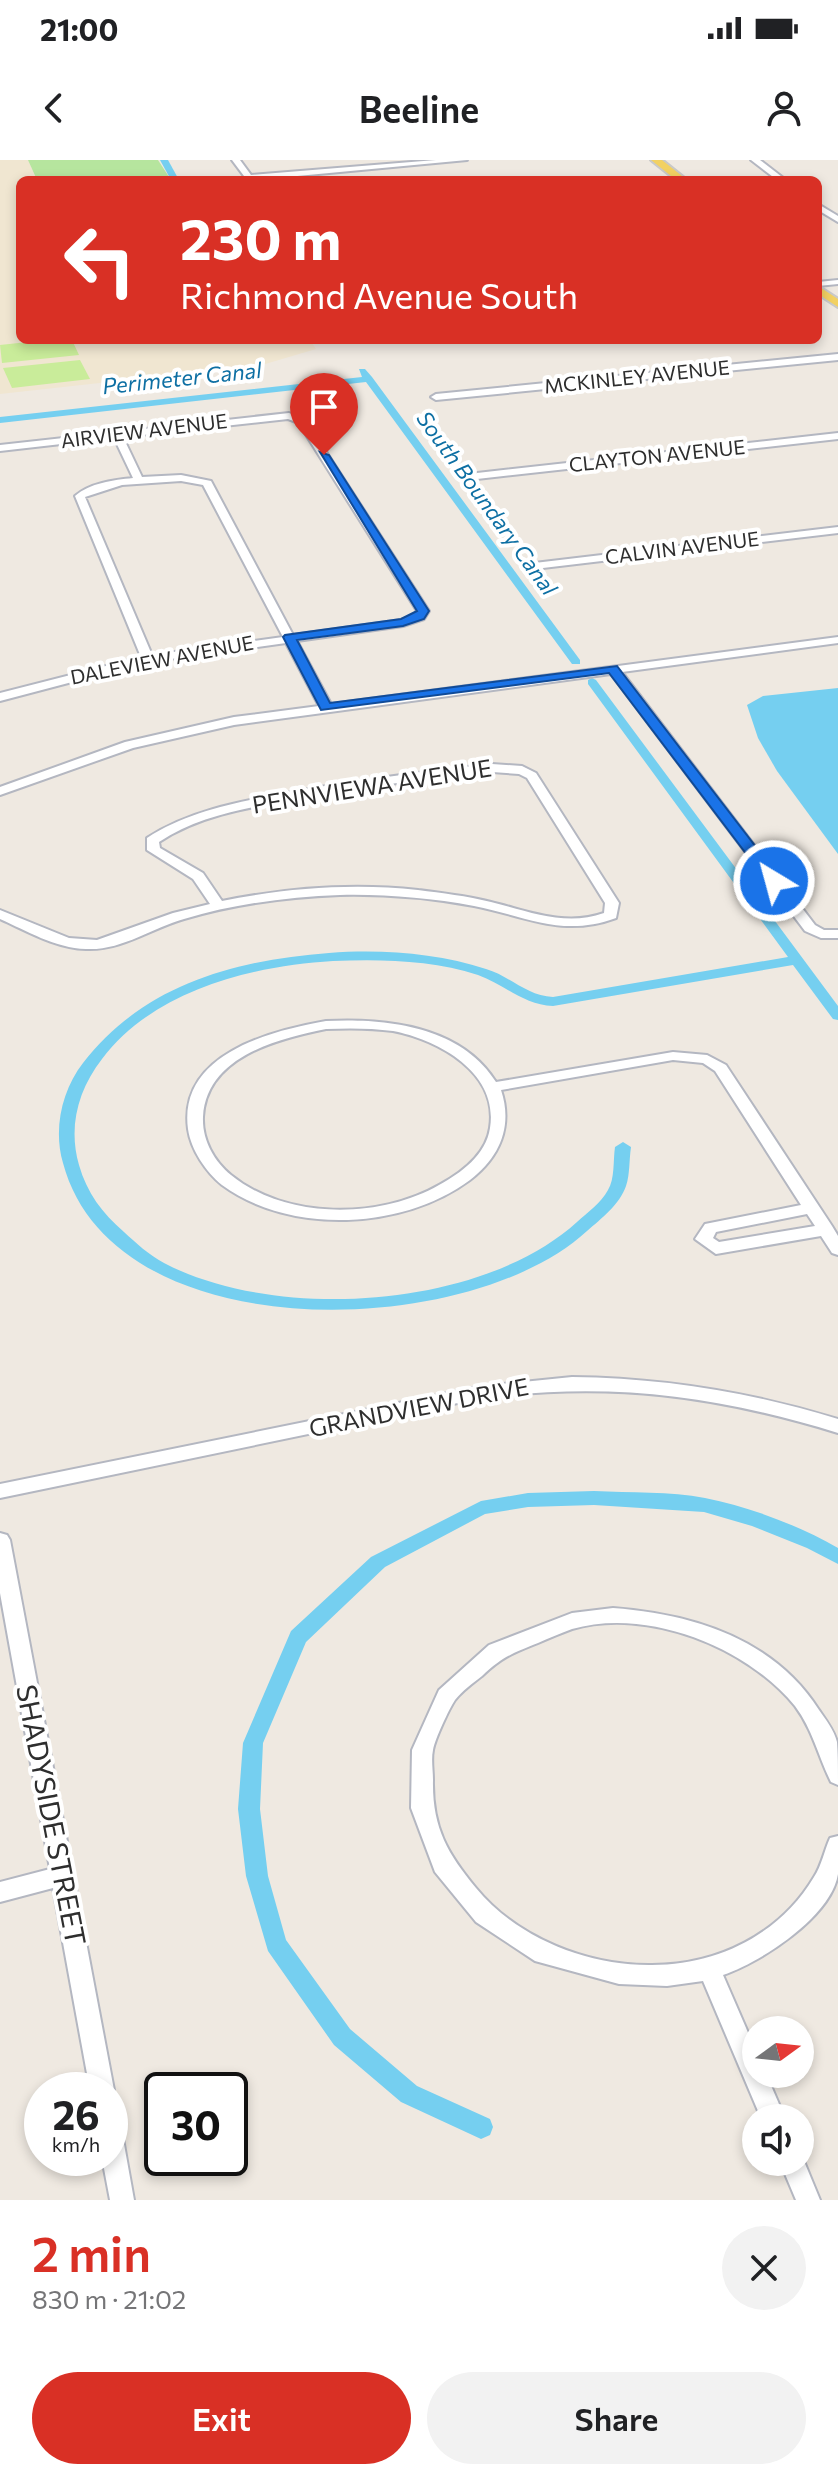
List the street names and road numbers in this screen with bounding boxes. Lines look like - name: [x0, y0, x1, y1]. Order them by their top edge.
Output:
- street label: MCKINLEY AVENUE: [543, 354, 731, 398]
- street label: AIRVIEW AVENUE: [59, 408, 228, 452]
- street label: CLAYTON AVENUE: [568, 434, 746, 476]
- street label: CALVIN AVENUE: [603, 526, 760, 568]
- street label: DALEVIEW AVENUE: [68, 629, 255, 689]
- street label: PENNVIEWA AVENUE: [250, 752, 494, 819]
- street label: GRANDVIEW DRIVE: [306, 1371, 531, 1442]
- street label: SHADYSIDE STREET: [10, 1682, 94, 1948]

